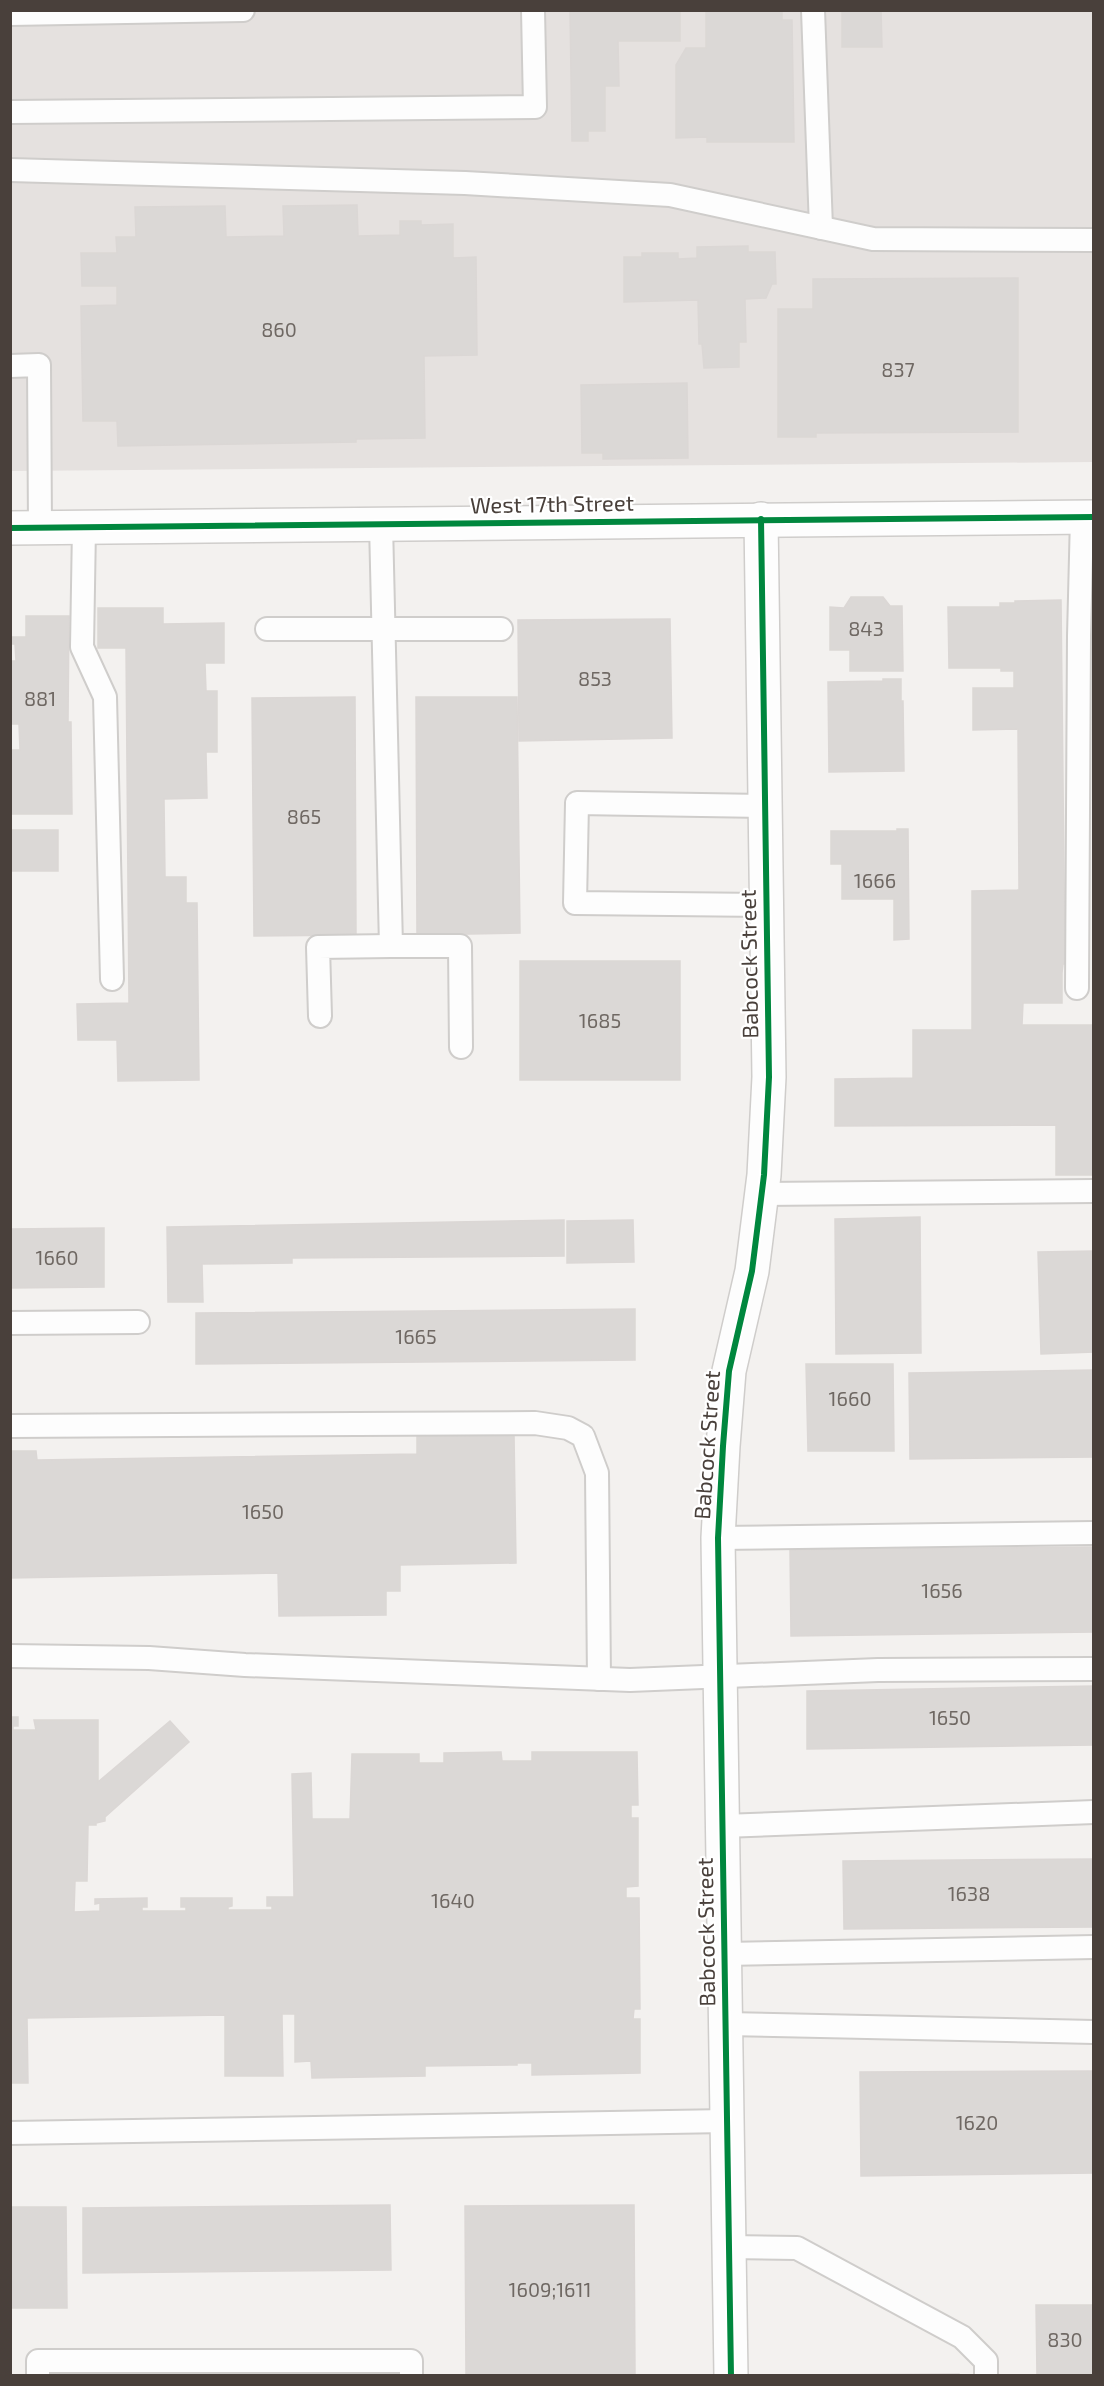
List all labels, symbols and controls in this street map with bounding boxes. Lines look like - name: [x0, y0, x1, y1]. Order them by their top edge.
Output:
- house number: 860: [261, 317, 297, 341]
- house number: 837: [881, 357, 915, 381]
- street label: West 17th Street: [470, 489, 634, 517]
- house number: 843: [848, 616, 884, 640]
- house number: 853: [578, 666, 612, 690]
- house number: 881: [24, 686, 56, 710]
- house number: 865: [287, 804, 321, 828]
- house number: 1666: [854, 868, 896, 892]
- street label: Babcock Street: [734, 889, 762, 1039]
- house number: 1685: [579, 1008, 621, 1032]
- house number: 1660: [36, 1245, 78, 1269]
- house number: 1665: [395, 1324, 437, 1348]
- street label: Babcock Street: [688, 1370, 724, 1520]
- house number: 1660: [829, 1386, 871, 1410]
- house number: 1650: [242, 1499, 284, 1523]
- house number: 1656: [921, 1578, 963, 1602]
- house number: 1650: [929, 1705, 971, 1729]
- street label: Babcock Street: [691, 1857, 719, 2007]
- house number: 1638: [948, 1881, 990, 1905]
- house number: 1640: [431, 1888, 475, 1912]
- house number: 1620: [956, 2110, 998, 2134]
- house number: 1609;1611: [509, 2277, 591, 2301]
- house number: 830: [1047, 2327, 1083, 2351]

